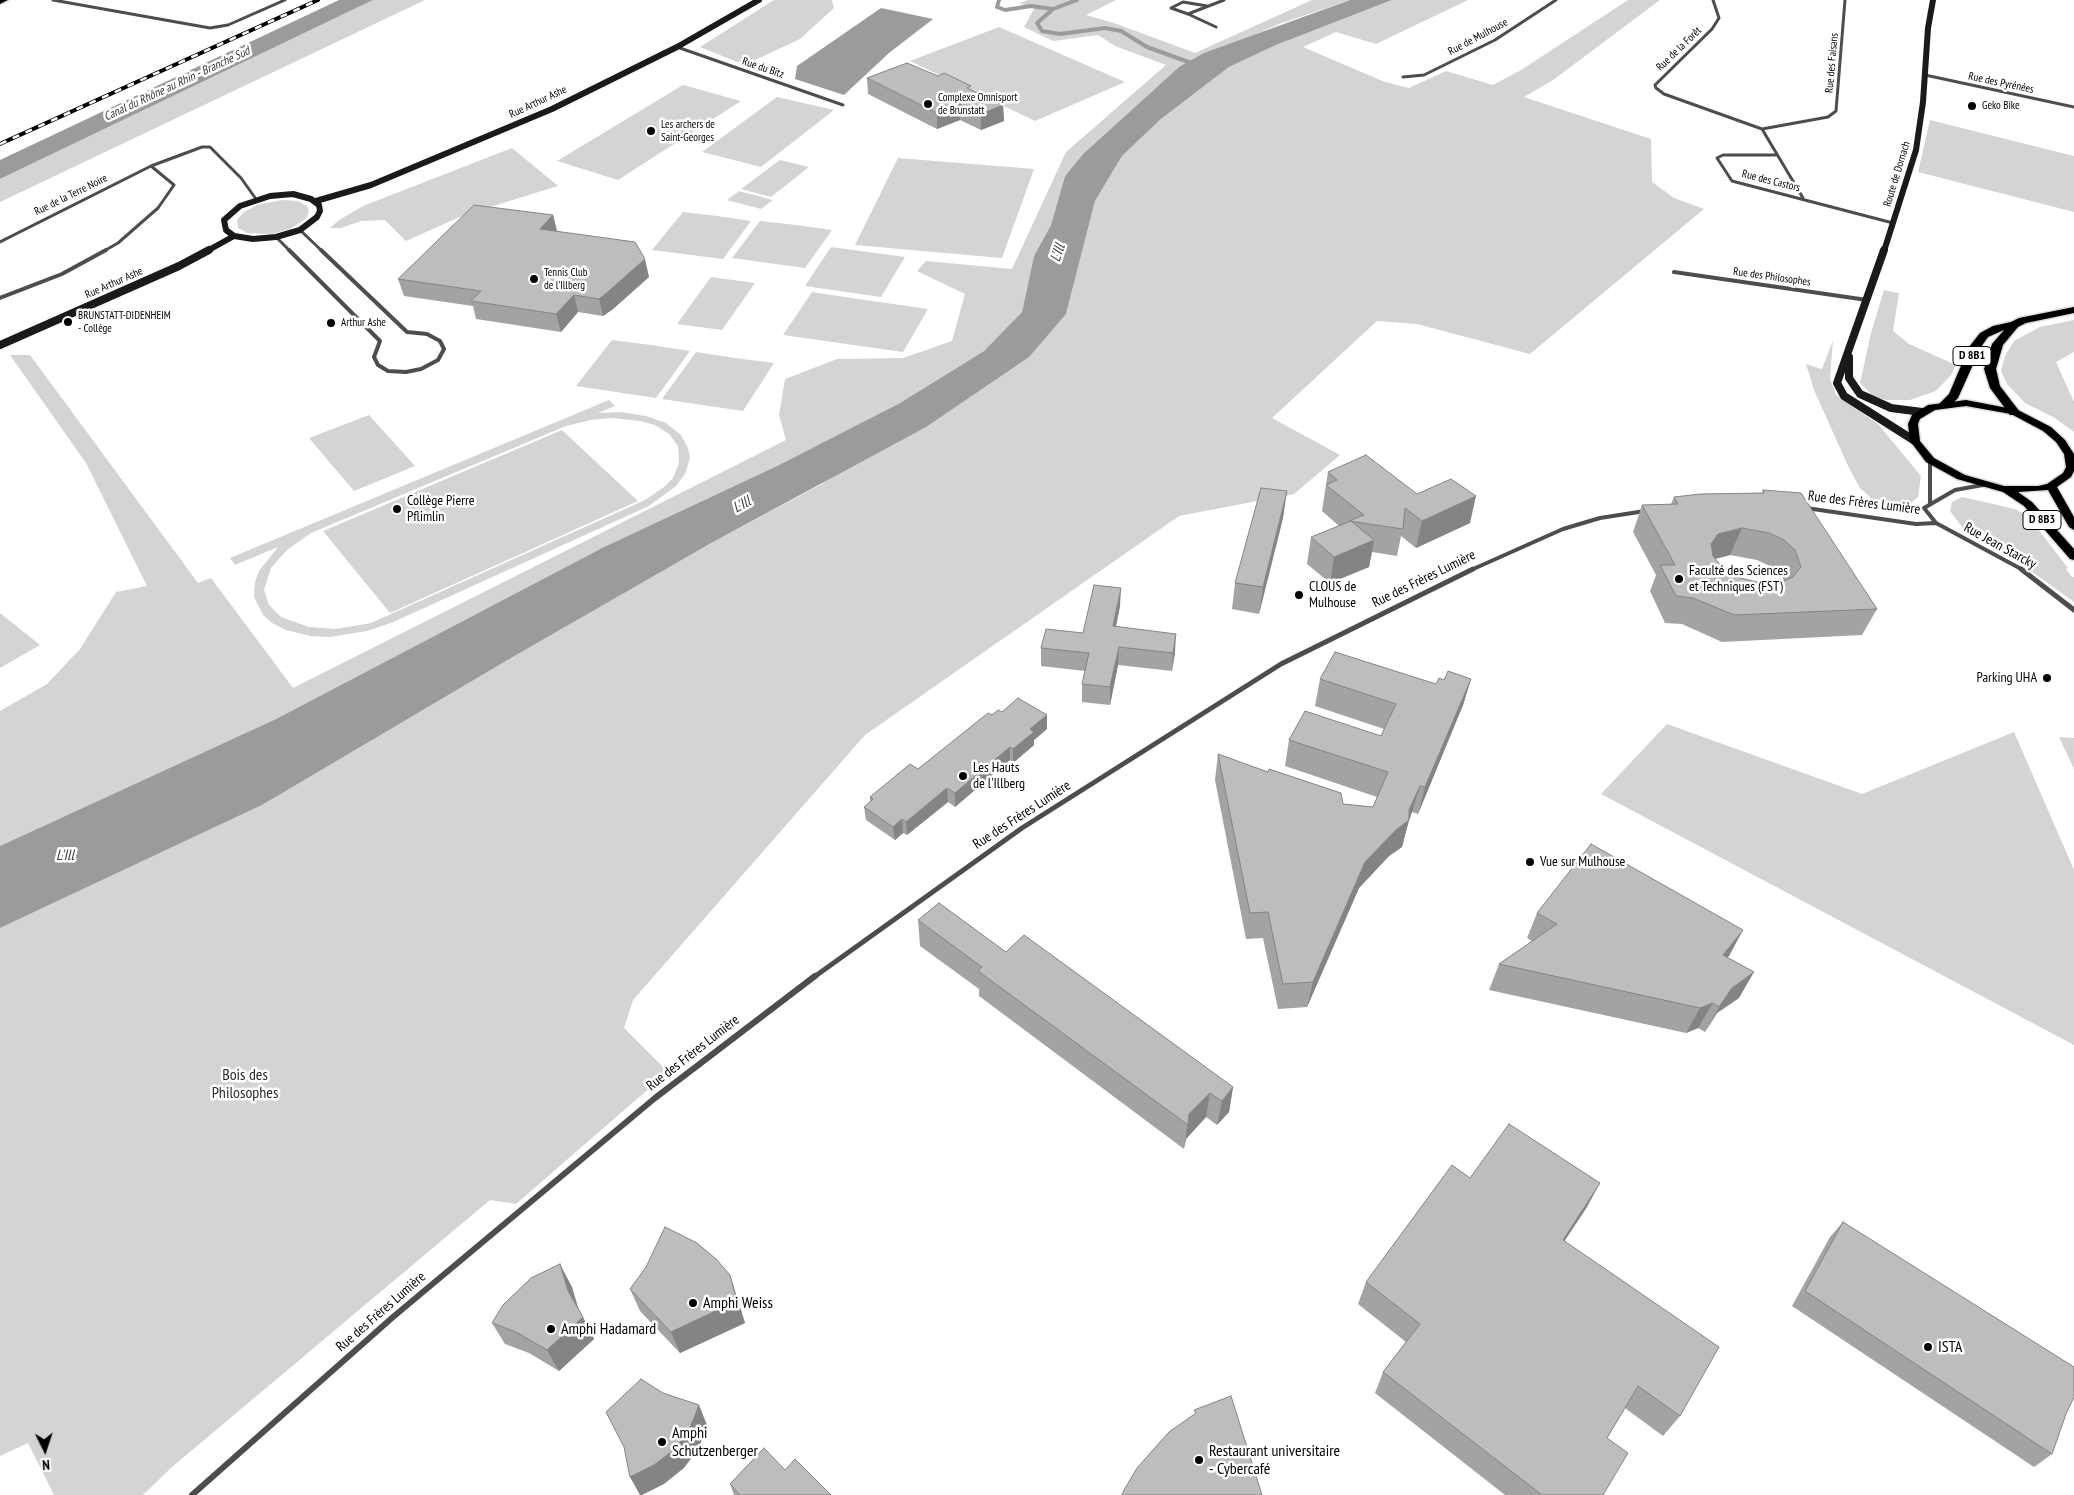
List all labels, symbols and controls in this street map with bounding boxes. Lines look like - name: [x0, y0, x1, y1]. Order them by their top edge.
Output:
- street label: Rue de Mulhouse: [1446, 16, 1510, 58]
- street label: Rue de la Forêt: [1654, 24, 1704, 74]
- street label: Rue des Faisans: [1823, 32, 1841, 94]
- water label: Canal du Rhône au Rhin - Branche Sud: [102, 44, 252, 124]
- street label: Rue du Bitz: [740, 55, 786, 81]
- street label: Rue des Pyrénées: [1967, 70, 2035, 96]
- street label: Rue Arthur Ashe: [507, 83, 569, 121]
- place label: Complexe Omnisport de Brunstatt: [938, 91, 1018, 117]
- marker: Complexe Omnisport de Brunstatt: [922, 98, 934, 110]
- place label: Geko Bike: [1982, 99, 2019, 113]
- marker: Geko Bike: [1966, 100, 1978, 112]
- place label: Les archers de Saint-Georges: [661, 118, 715, 144]
- marker: Les archers de Saint-Georges: [645, 125, 657, 137]
- street label: Route de Dornach: [1881, 140, 1913, 208]
- street label: Rue des Castors: [1740, 167, 1802, 195]
- street label: Rue de la Terre Noire: [32, 172, 110, 218]
- water label: L'Ill: [1047, 242, 1069, 264]
- street label: Rue Arthur Ashe: [83, 264, 145, 302]
- street label: Rue des Philosophes: [1732, 265, 1812, 289]
- place label: Tennis Club de l'Illberg: [544, 266, 588, 292]
- marker: Tennis Club de l'Illberg: [528, 273, 540, 285]
- place label: BRUNSTATT-DIDENHEIM - Collège: [78, 309, 171, 335]
- marker: BRUNSTATT-DIDENHEIM - Collège: [62, 316, 74, 328]
- place label: Arthur Ashe: [341, 316, 386, 330]
- marker: Arthur Ashe: [325, 317, 337, 329]
- road number: D 8B1: [1953, 346, 1991, 366]
- street label: Rue des Frères Lumière: [1807, 488, 1921, 518]
- place label: Collège Pierre Pflimlin: [407, 493, 475, 526]
- water label: L'Ill: [730, 493, 754, 517]
- marker: Collège Pierre Pflimlin: [391, 503, 403, 515]
- road number: D 8B3: [2023, 510, 2061, 530]
- street label: Rue Jean Starcky: [1961, 519, 2039, 573]
- street label: Rue des Frères Lumière: [1370, 547, 1478, 611]
- place label: Faculté des Sciences et Techniques (FST): [1689, 563, 1788, 596]
- marker: Faculté des Sciences et Techniques (FST): [1673, 573, 1685, 585]
- place label: CLOUS de Mulhouse: [1309, 579, 1356, 612]
- marker: CLOUS de Mulhouse: [1293, 589, 1305, 601]
- place label: Parking UHA: [1977, 670, 2037, 686]
- marker: Parking UHA: [2041, 672, 2053, 684]
- place label: Les Hauts de l'Illberg: [973, 760, 1025, 792]
- marker: Les Hauts de l'Illberg: [957, 770, 969, 782]
- street label: Rue des Frères Lumière: [970, 777, 1074, 853]
- water label: L'Ill: [56, 847, 74, 865]
- place label: Vue sur Mulhouse: [1540, 854, 1625, 870]
- marker: Vue sur Mulhouse: [1524, 856, 1536, 868]
- street label: Rue des Frères Lumière: [643, 1012, 743, 1094]
- park label: Bois des Philosophes: [212, 1065, 278, 1103]
- street label: Rue des Frères Lumière: [333, 1269, 429, 1355]
- place label: Amphi Weiss: [703, 1293, 773, 1313]
- marker: Amphi Weiss: [687, 1297, 699, 1309]
- place label: Amphi Hadamard: [561, 1319, 656, 1339]
- marker: Amphi Hadamard: [545, 1323, 557, 1335]
- place label: ISTA: [1938, 1337, 1962, 1357]
- marker: ISTA: [1922, 1341, 1934, 1353]
- place label: Amphi Schutzenberger: [672, 1423, 758, 1461]
- north arrow: [20, 1425, 70, 1475]
- marker: Amphi Schutzenberger: [656, 1436, 668, 1448]
- place label: Restaurant universitaire - Cybercafé: [1209, 1441, 1340, 1479]
- marker: Restaurant universitaire - Cybercafé: [1193, 1454, 1205, 1466]
- text: N: [42, 1456, 50, 1474]

